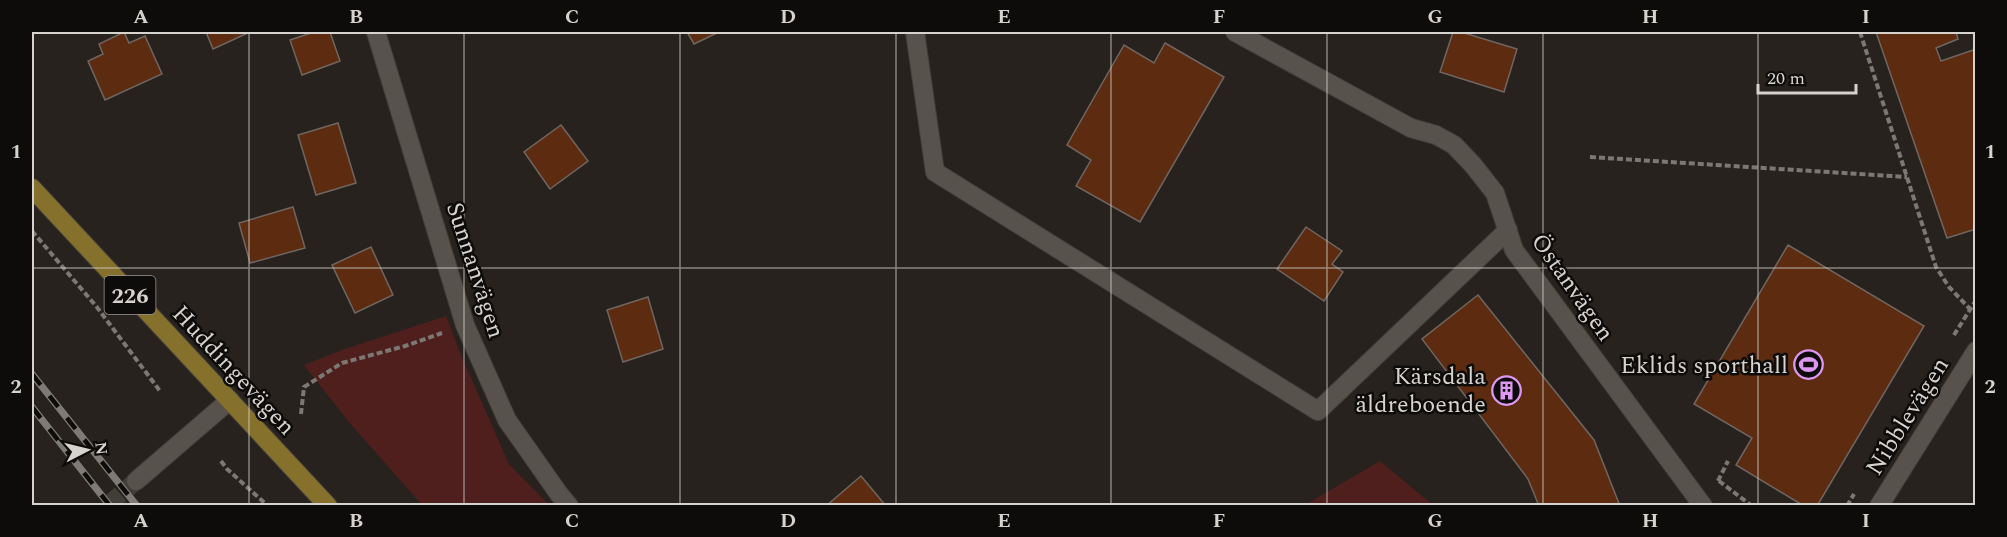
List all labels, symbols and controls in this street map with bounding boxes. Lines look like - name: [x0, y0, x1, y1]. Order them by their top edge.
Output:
- text: A: [133, 2, 149, 32]
- text: B: [349, 2, 363, 32]
- text: C: [565, 2, 579, 32]
- text: D: [780, 2, 796, 32]
- text: E: [997, 2, 1011, 32]
- text: F: [1213, 2, 1225, 32]
- text: G: [1427, 2, 1443, 32]
- text: H: [1642, 2, 1658, 32]
- text: I: [1862, 2, 1870, 32]
- scale bar: [1758, 57, 1856, 95]
- text: 20 m: [1767, 65, 1805, 92]
- text: 1: [10, 137, 22, 167]
- text: 1: [1984, 137, 1996, 167]
- street label: Sunnanvägen: [436, 198, 514, 343]
- street label: Östanvägen: [1522, 226, 1623, 349]
- road number: 226: [104, 276, 156, 314]
- street label: Huddingevägen: [163, 297, 303, 444]
- place label: Eklids sporthall: [1620, 348, 1788, 384]
- sports icon: Eklids sporthall: [1793, 349, 1825, 381]
- street label: Nibblevägen: [1857, 350, 1959, 483]
- place label: Kärsdala äldreboende: [1356, 359, 1486, 423]
- text: 2: [10, 372, 22, 402]
- text: 2: [1984, 372, 1996, 402]
- building icon: Kärsdala äldreboende: [1491, 374, 1523, 406]
- north arrow: [57, 420, 117, 480]
- text: N: [88, 440, 114, 456]
- text: A: [133, 506, 149, 536]
- text: B: [349, 506, 363, 536]
- text: C: [565, 506, 579, 536]
- text: D: [780, 506, 796, 536]
- text: E: [997, 506, 1011, 536]
- text: F: [1213, 506, 1225, 536]
- text: G: [1427, 506, 1443, 536]
- text: H: [1642, 506, 1658, 536]
- text: I: [1862, 506, 1870, 536]

